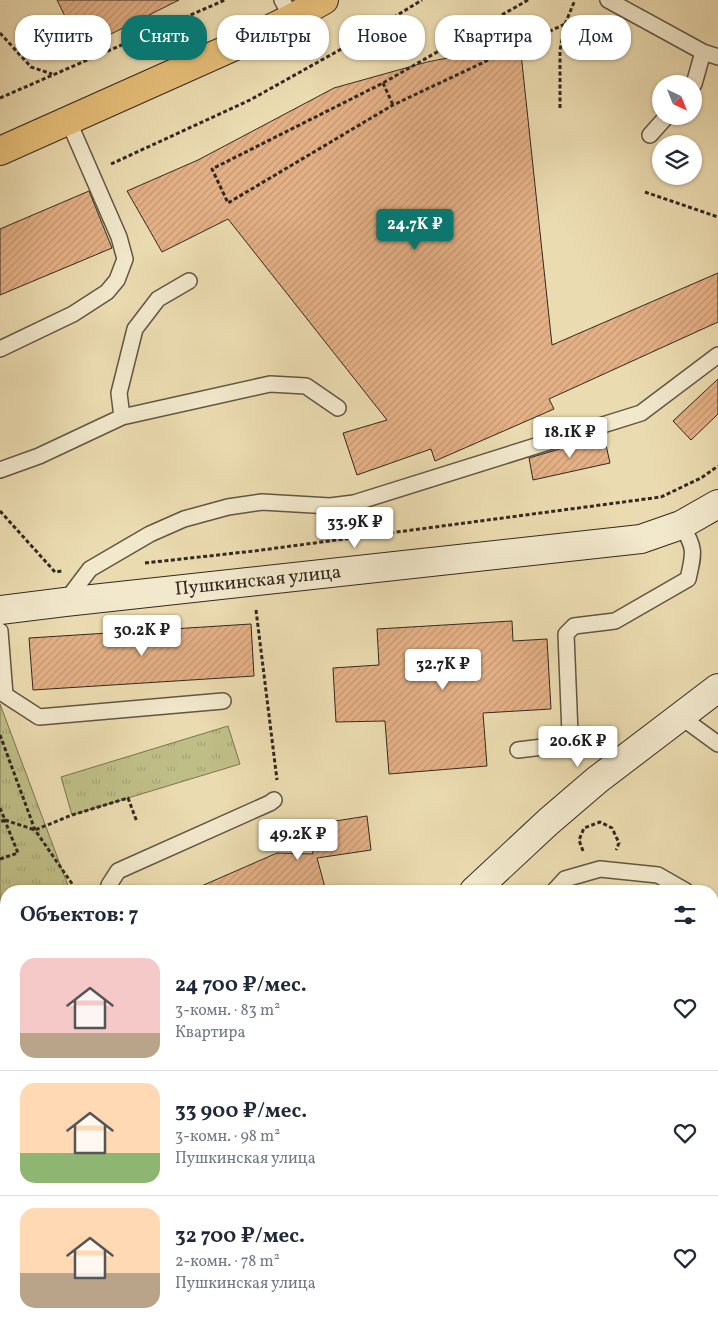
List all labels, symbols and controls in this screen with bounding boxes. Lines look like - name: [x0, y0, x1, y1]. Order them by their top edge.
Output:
- chip: Купить: [15, 15, 111, 60]
- chip: Снять: [121, 15, 207, 60]
- chip: Фильтры: [217, 15, 329, 60]
- chip: Новое: [339, 15, 425, 60]
- chip: Квартира: [435, 15, 551, 60]
- chip: Дом: [561, 15, 631, 60]
- north arrow: [652, 75, 702, 125]
- map controls: [652, 75, 702, 185]
- button: layers: [652, 135, 702, 185]
- pin: 24.7K ₽: [369, 208, 461, 251]
- text: 24.7K ₽: [387, 214, 443, 236]
- pin: 18.1K ₽: [524, 416, 616, 459]
- text: 18.1K ₽: [544, 422, 596, 444]
- pin: 33.9K ₽: [309, 506, 401, 549]
- text: 33.9K ₽: [327, 512, 383, 534]
- street label: Пушкинская улица: [174, 559, 342, 603]
- pin: 30.2K ₽: [96, 614, 188, 657]
- text: 30.2K ₽: [114, 620, 170, 642]
- pin: 32.7K ₽: [397, 648, 489, 691]
- text: 32.7K ₽: [416, 654, 470, 676]
- pin: 20.6K ₽: [532, 726, 624, 768]
- text: 20.6K ₽: [549, 731, 607, 753]
- pin: 49.2K ₽: [252, 818, 344, 861]
- text: 49.2K ₽: [270, 824, 326, 846]
- text: Объектов: 7: [20, 901, 139, 930]
- icon: filters: [671, 901, 699, 929]
- text: 24 700 ₽/мес.: [175, 971, 307, 1000]
- icon: home: [60, 978, 120, 1038]
- icon: heart: [671, 994, 699, 1022]
- text: 3-комн. · 83 m²: [175, 1000, 280, 1022]
- text: Квартира: [175, 1022, 245, 1044]
- text: 33 900 ₽/мес.: [175, 1097, 307, 1126]
- icon: home: [60, 1103, 120, 1163]
- icon: heart: [671, 1119, 699, 1147]
- text: 3-комн. · 98 m²: [175, 1126, 280, 1148]
- text: Пушкинская улица: [175, 1148, 316, 1170]
- text: 32 700 ₽/мес.: [175, 1222, 305, 1251]
- icon: home: [60, 1228, 120, 1288]
- icon: heart: [671, 1244, 699, 1272]
- text: 2-комн. · 78 m²: [175, 1251, 280, 1273]
- text: Пушкинская улица: [175, 1273, 316, 1295]

